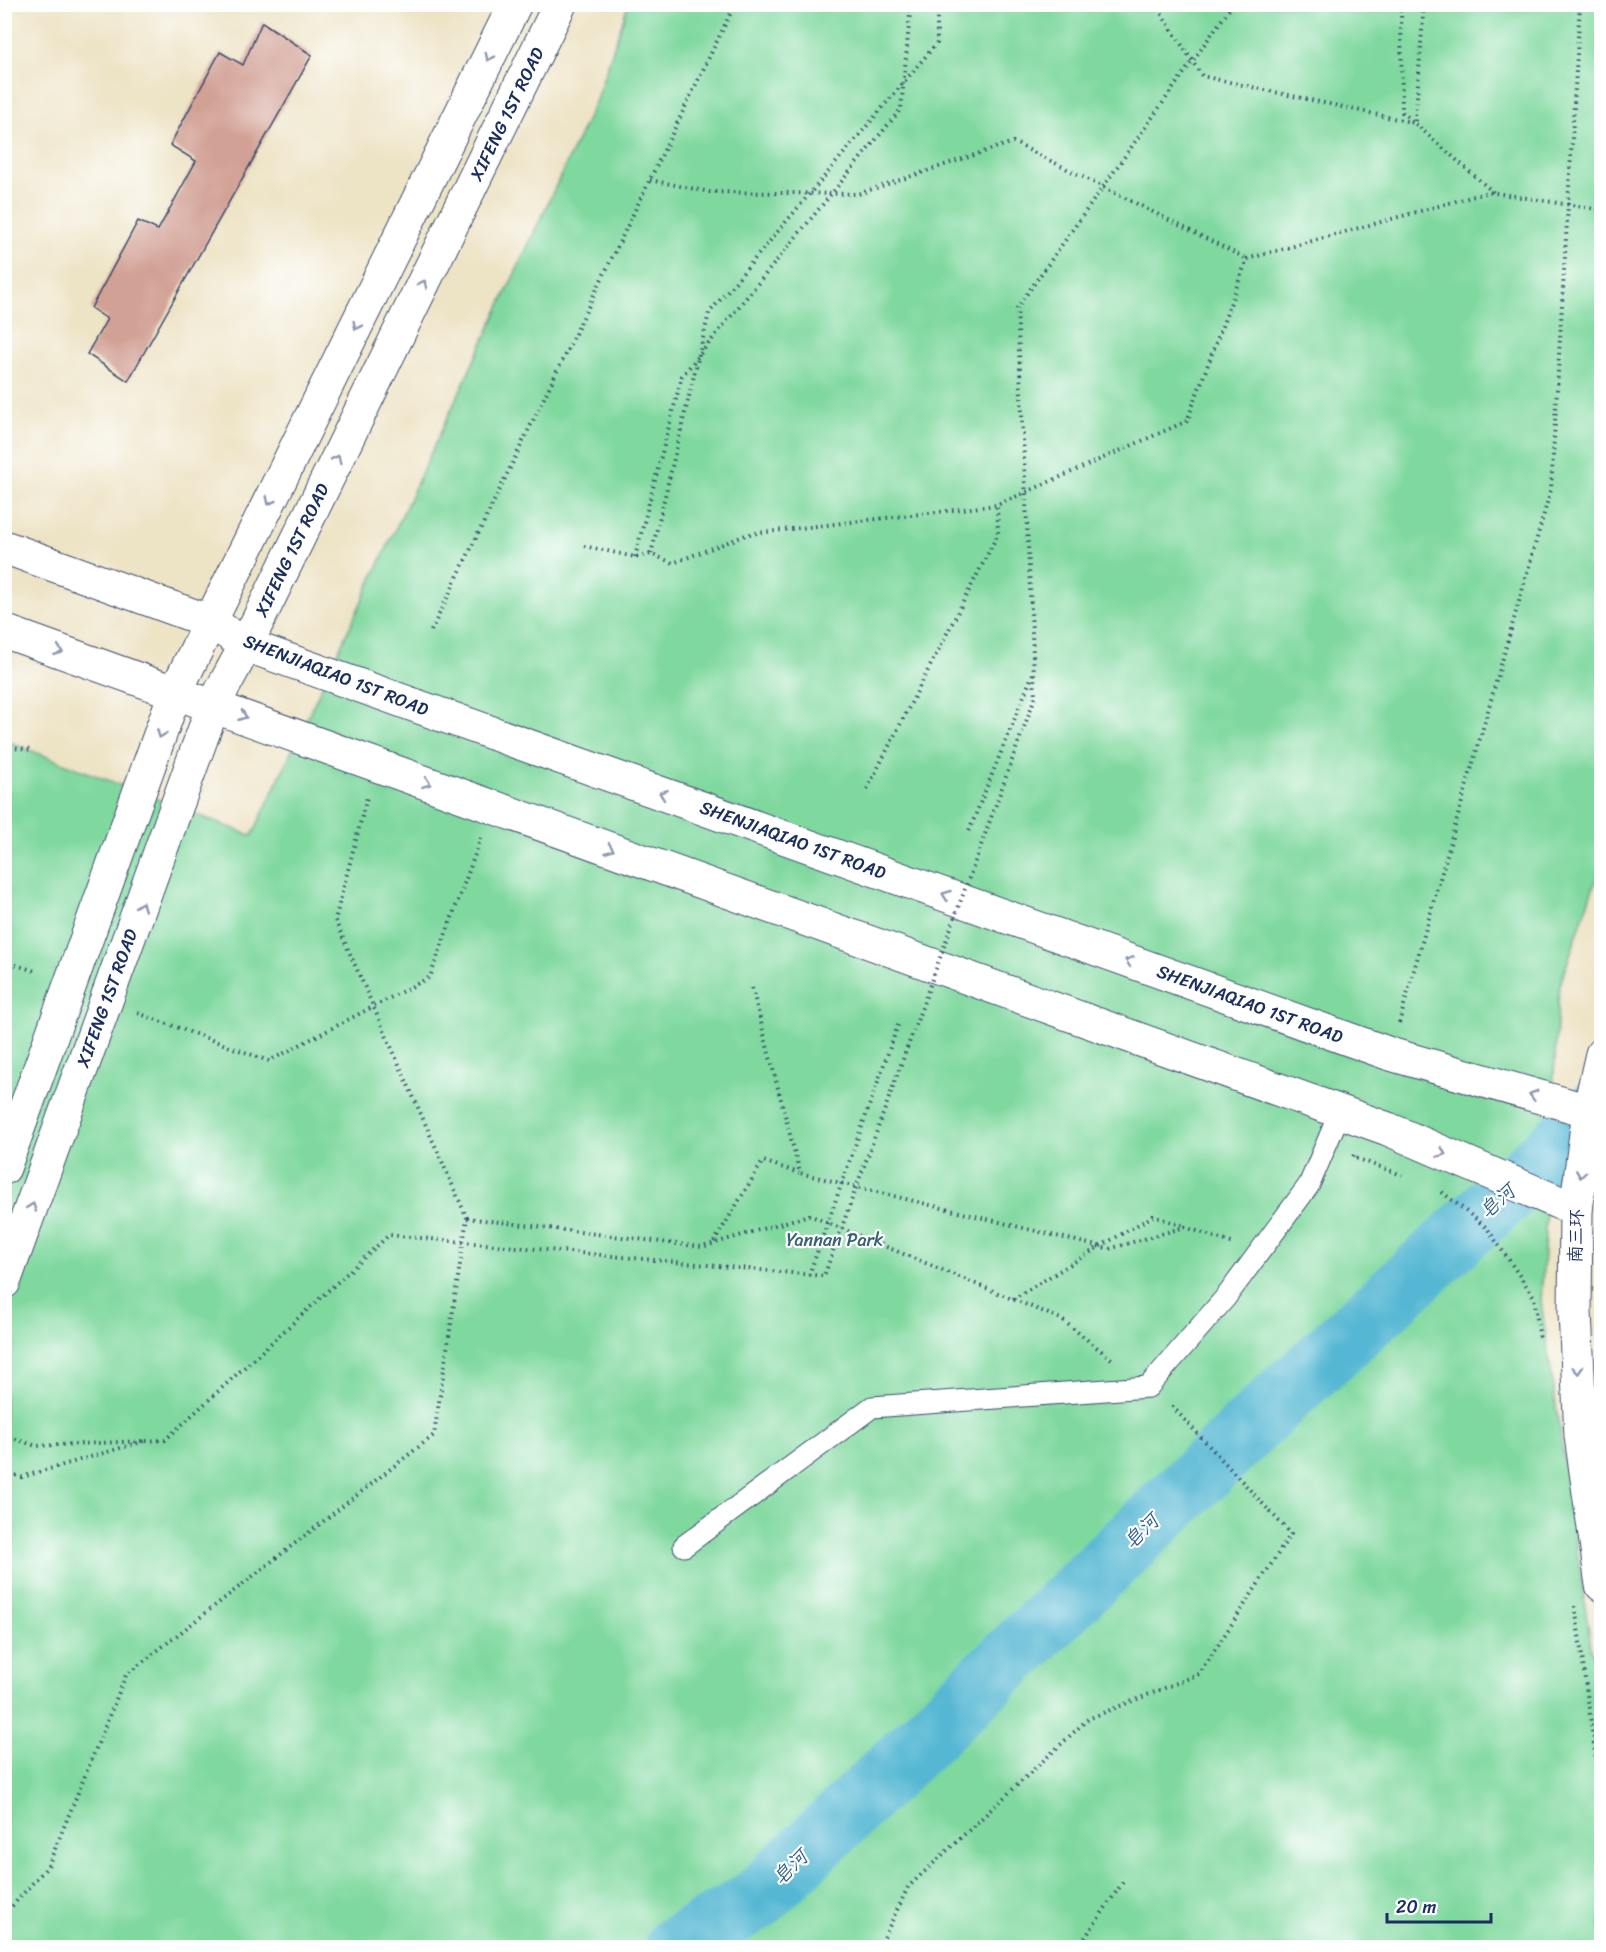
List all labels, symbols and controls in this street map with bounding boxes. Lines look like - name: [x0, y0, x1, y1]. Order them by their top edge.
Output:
- street label: XIFENG 1ST ROAD: [460, 42, 553, 187]
- one-way arrow: [485, 51, 496, 61]
- one-way arrow: [416, 279, 427, 290]
- one-way arrow: [352, 320, 364, 331]
- one-way arrow: [330, 454, 341, 465]
- street label: XIFENG 1ST ROAD: [245, 478, 338, 623]
- one-way arrow: [266, 495, 278, 506]
- street label: SHENJIAQIAO 1ST ROAD: [239, 625, 434, 725]
- one-way arrow: [54, 644, 64, 657]
- one-way arrow: [237, 709, 248, 722]
- one-way arrow: [155, 728, 168, 739]
- one-way arrow: [421, 775, 432, 788]
- one-way arrow: [658, 789, 669, 802]
- street label: SHENJIAQIAO 1ST ROAD: [695, 791, 891, 889]
- one-way arrow: [604, 841, 615, 854]
- one-way arrow: [941, 890, 952, 903]
- one-way arrow: [133, 901, 146, 911]
- street label: XIFENG 1ST ROAD: [67, 924, 147, 1073]
- one-way arrow: [1124, 955, 1135, 968]
- street label: SHENJIAQIAO 1ST ROAD: [1152, 955, 1348, 1053]
- one-way arrow: [1528, 1090, 1539, 1102]
- one-way arrow: [1435, 1145, 1446, 1157]
- one-way arrow: [1575, 1170, 1588, 1179]
- water label: 皂河: [1471, 1173, 1526, 1228]
- one-way arrow: [24, 1202, 37, 1213]
- street label: 南三环: [1559, 1208, 1593, 1264]
- park label: Yannan Park: [787, 1224, 884, 1256]
- one-way arrow: [1571, 1366, 1584, 1375]
- water label: 皂河: [1115, 1503, 1170, 1558]
- water label: 皂河: [764, 1839, 819, 1894]
- scale bar: [1387, 1886, 1490, 1924]
- text: 20 m: [1396, 1891, 1436, 1923]

